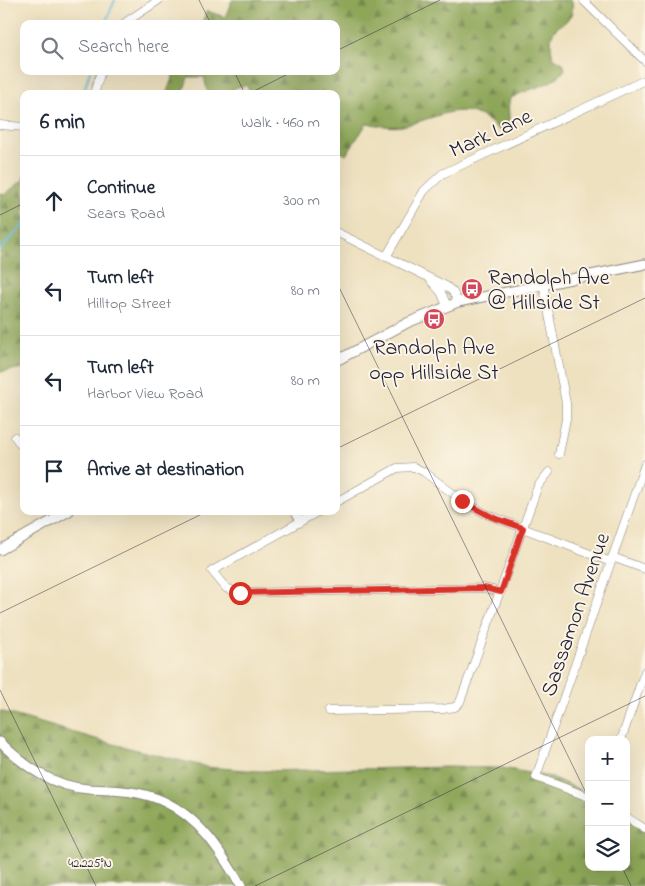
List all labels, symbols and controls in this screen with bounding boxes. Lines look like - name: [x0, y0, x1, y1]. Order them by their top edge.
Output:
- search box: [20, 20, 340, 75]
- icon: search: [38, 34, 66, 62]
- text: Search here: [78, 34, 169, 61]
- street label: Mark Lane: [445, 102, 538, 168]
- text: 6 min: [40, 108, 85, 138]
- text: Walk · 460 m: [241, 111, 320, 135]
- text: Continue: [87, 175, 155, 202]
- icon: ahead: [40, 187, 68, 215]
- text: 300 m: [283, 189, 320, 213]
- text: Sears Road: [87, 202, 165, 226]
- place label: Randolph Ave @ Hillside St: [488, 263, 610, 320]
- text: Turn left: [87, 265, 154, 292]
- icon: left: [40, 277, 68, 305]
- bus stop icon: Randolph Ave @ Hillside St: [460, 277, 484, 301]
- text: 80 m: [291, 279, 320, 303]
- text: Hilltop Street: [87, 292, 171, 316]
- bus stop icon: Randolph Ave opp Hillside St: [422, 307, 446, 331]
- place label: Randolph Ave opp Hillside St: [369, 333, 499, 390]
- text: Turn left: [87, 355, 154, 382]
- icon: left: [40, 367, 68, 395]
- text: 80 m: [291, 369, 320, 393]
- text: Harbor View Road: [87, 382, 203, 406]
- icon: arrive: [40, 457, 68, 485]
- text: Arrive at destination: [87, 457, 244, 484]
- route end: [451, 490, 474, 513]
- street label: Sassamon Avenue: [534, 529, 620, 701]
- route start: [229, 582, 252, 605]
- map controls: [585, 736, 630, 871]
- button: +: [585, 736, 630, 781]
- button: −: [585, 781, 630, 826]
- button: layers: [585, 826, 630, 871]
- text: 42.225°N: [68, 855, 112, 873]

